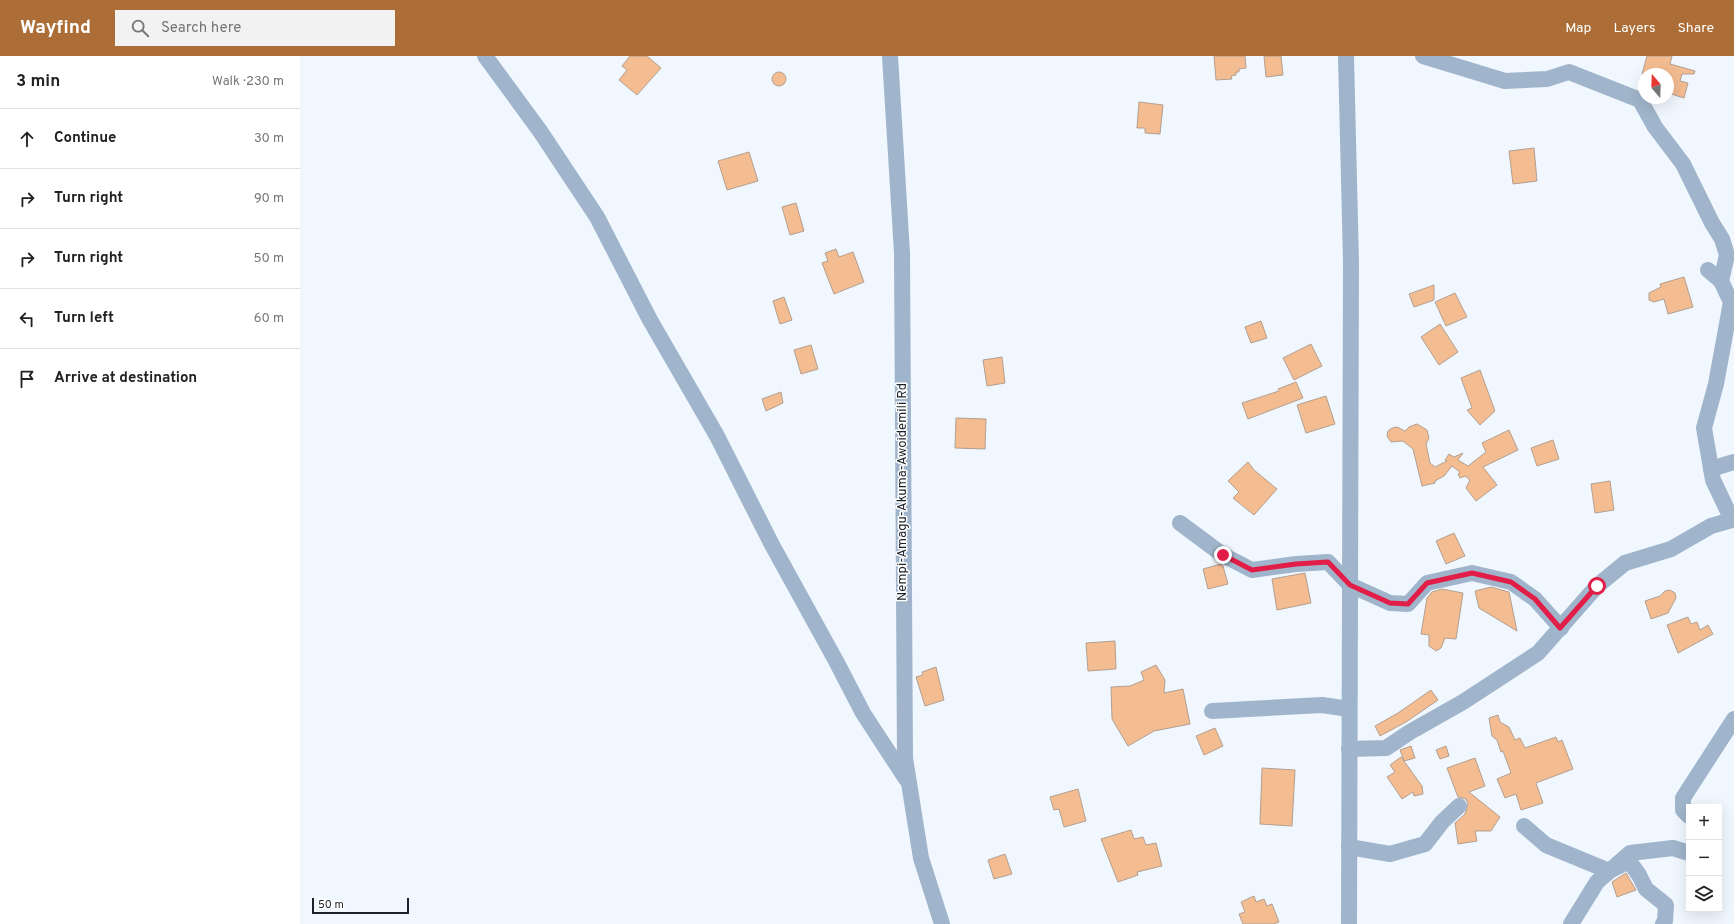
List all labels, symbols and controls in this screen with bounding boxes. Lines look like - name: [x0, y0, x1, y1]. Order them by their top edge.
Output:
- search box: [115, 10, 395, 46]
- text: Wayfind: [20, 16, 91, 40]
- icon: search: [129, 17, 151, 39]
- text: Search here: [161, 19, 241, 38]
- text: Map: [1565, 20, 1591, 37]
- text: Layers: [1613, 20, 1655, 37]
- text: Share: [1677, 20, 1714, 37]
- north arrow: [1638, 68, 1674, 104]
- text: 3 min: [16, 71, 60, 93]
- text: Walk · 230 m: [212, 74, 284, 90]
- icon: ahead: [16, 128, 38, 150]
- text: Continue: [54, 129, 116, 148]
- text: 30 m: [254, 131, 284, 147]
- icon: right: [16, 188, 38, 210]
- text: Turn right: [54, 189, 123, 208]
- text: 90 m: [254, 191, 284, 207]
- icon: right: [16, 248, 38, 270]
- text: Turn right: [54, 249, 123, 268]
- text: 50 m: [254, 251, 284, 267]
- icon: left: [16, 308, 38, 330]
- text: Turn left: [54, 309, 114, 328]
- text: 60 m: [254, 311, 284, 327]
- icon: arrive: [16, 368, 38, 390]
- text: Arrive at destination: [54, 369, 197, 388]
- street label: Nempi-Amagu-Akuma-Awoidemili Rd: [895, 383, 911, 601]
- route end: [1214, 546, 1232, 564]
- route start: [1588, 577, 1606, 595]
- map controls: [1686, 804, 1722, 912]
- button: +: [1686, 804, 1722, 840]
- button: −: [1686, 840, 1722, 876]
- button: layers: [1686, 876, 1722, 912]
- scale bar: [312, 896, 409, 915]
- text: 50 m: [318, 898, 344, 912]

